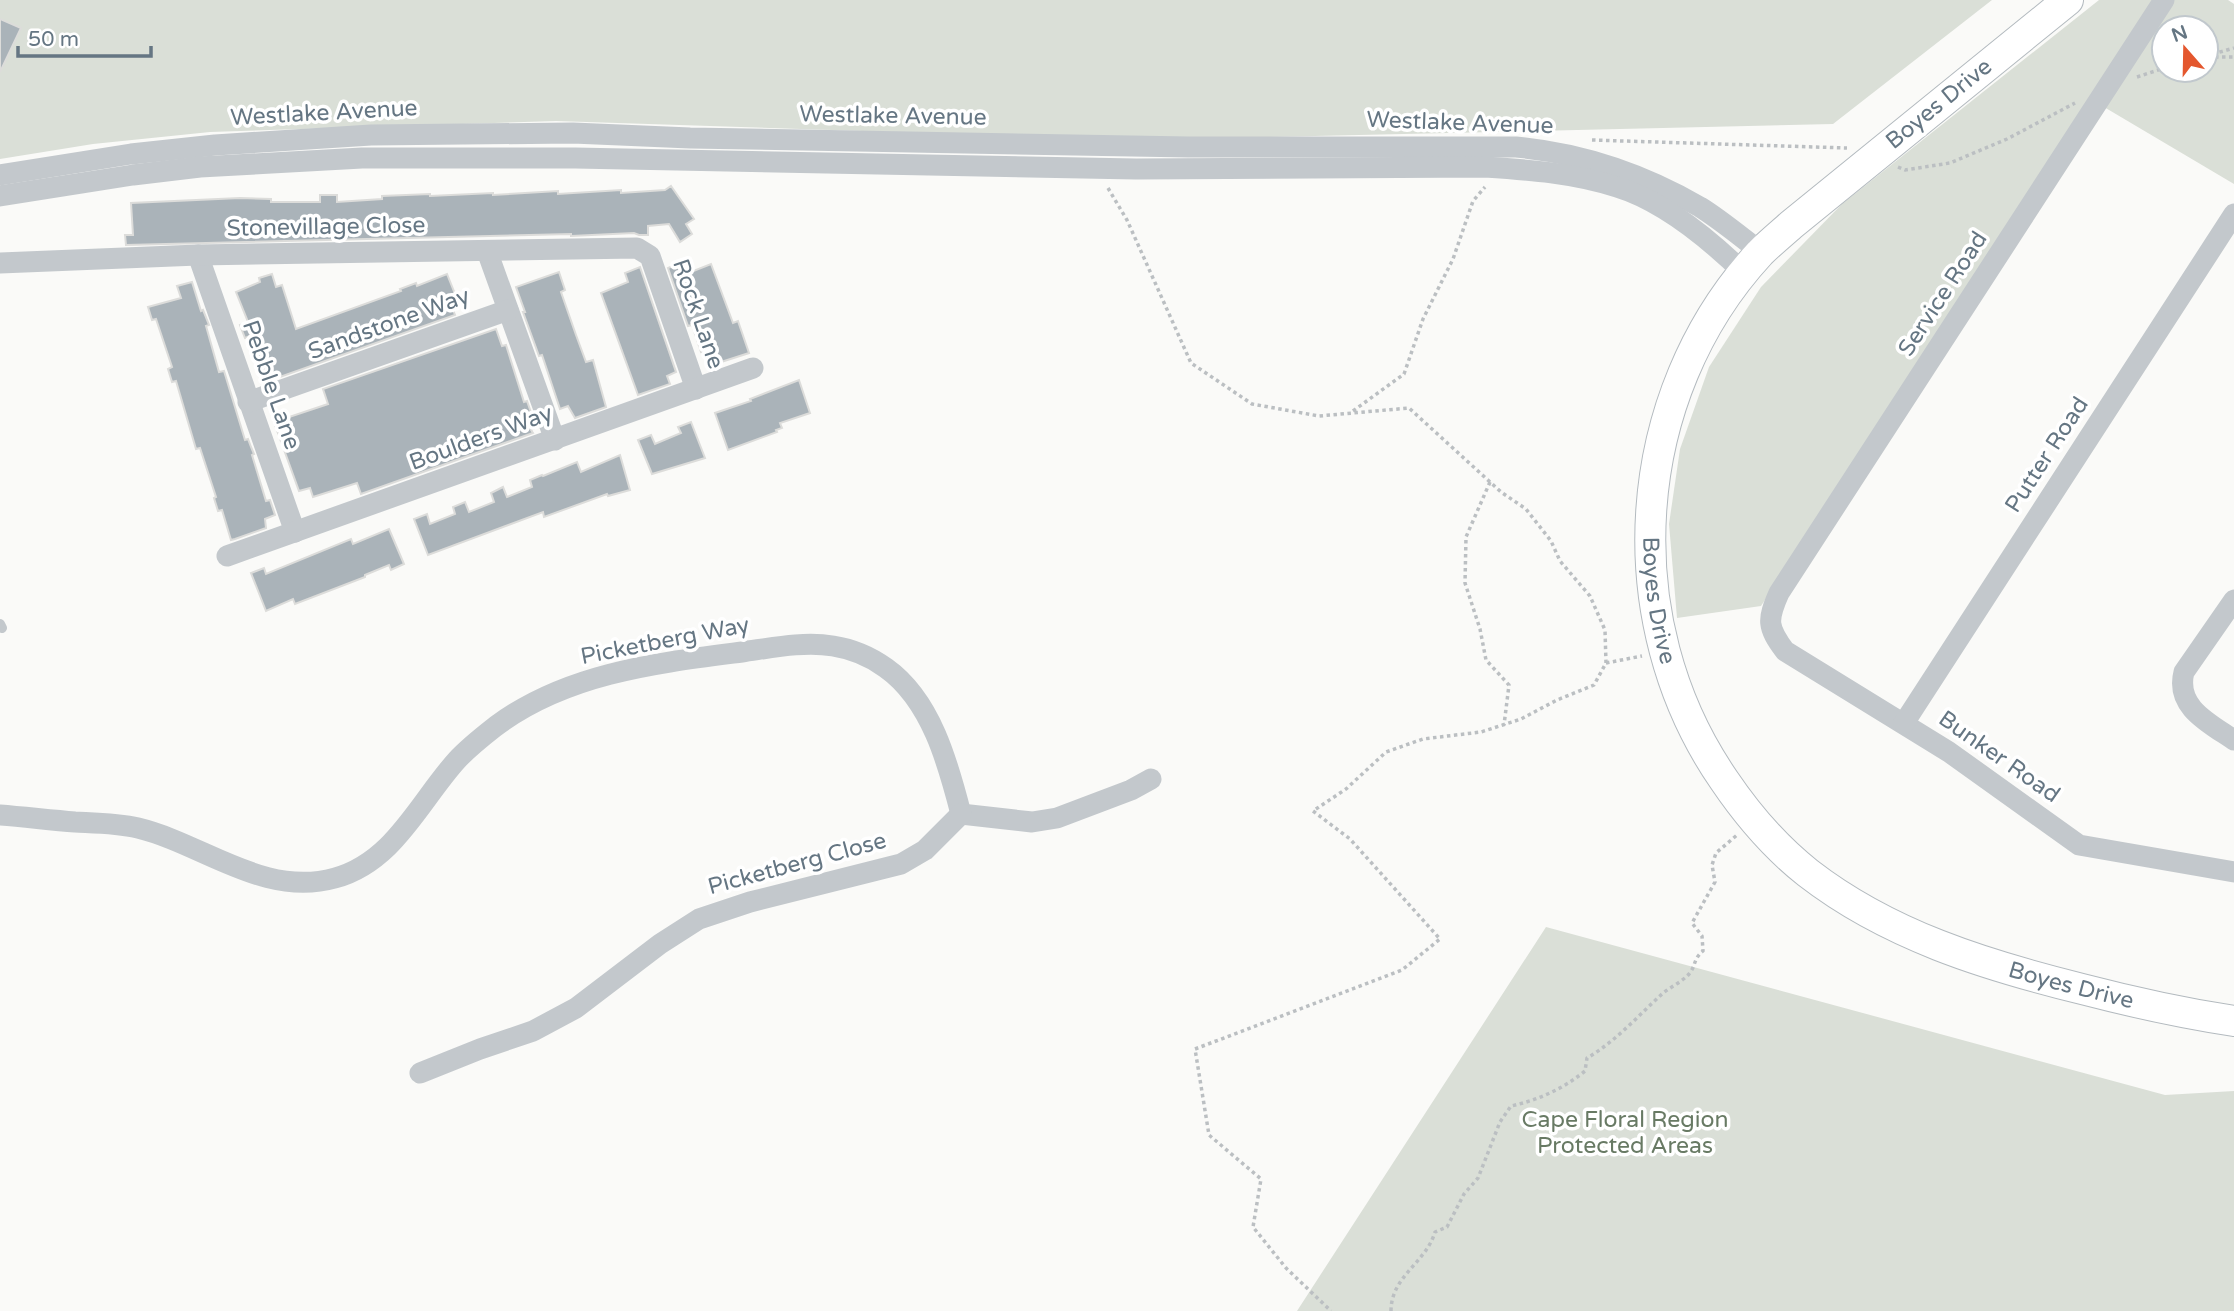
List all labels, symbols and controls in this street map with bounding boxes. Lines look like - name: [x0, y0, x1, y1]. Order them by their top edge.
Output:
- scale bar: [18, 14, 150, 58]
- north arrow: [2150, 14, 2220, 84]
- text: N: [2169, 21, 2190, 47]
- text: 50 m: [28, 27, 79, 52]
- street label: Boyes Drive: [1880, 53, 1998, 155]
- street label: Westlake Avenue: [230, 94, 418, 132]
- street label: Westlake Avenue: [799, 100, 987, 132]
- street label: Westlake Avenue: [1366, 106, 1554, 140]
- street label: Stonevillage Close: [226, 211, 426, 243]
- street label: Service Road: [1892, 226, 1994, 362]
- street label: Rock Lane: [666, 255, 730, 373]
- street label: Sandstone Way: [305, 282, 473, 366]
- street label: Pebble Lane: [236, 317, 306, 453]
- street label: Putter Road: [1999, 392, 2095, 518]
- street label: Boulders Way: [406, 399, 556, 477]
- street label: Boyes Drive: [1636, 537, 1682, 667]
- street label: Picketberg Way: [578, 611, 752, 671]
- street label: Bunker Road: [1933, 705, 2065, 809]
- street label: Picketberg Close: [705, 827, 889, 901]
- street label: Boyes Drive: [2005, 956, 2137, 1015]
- park label: Cape Floral Region Protected Areas: [1521, 1106, 1729, 1160]

